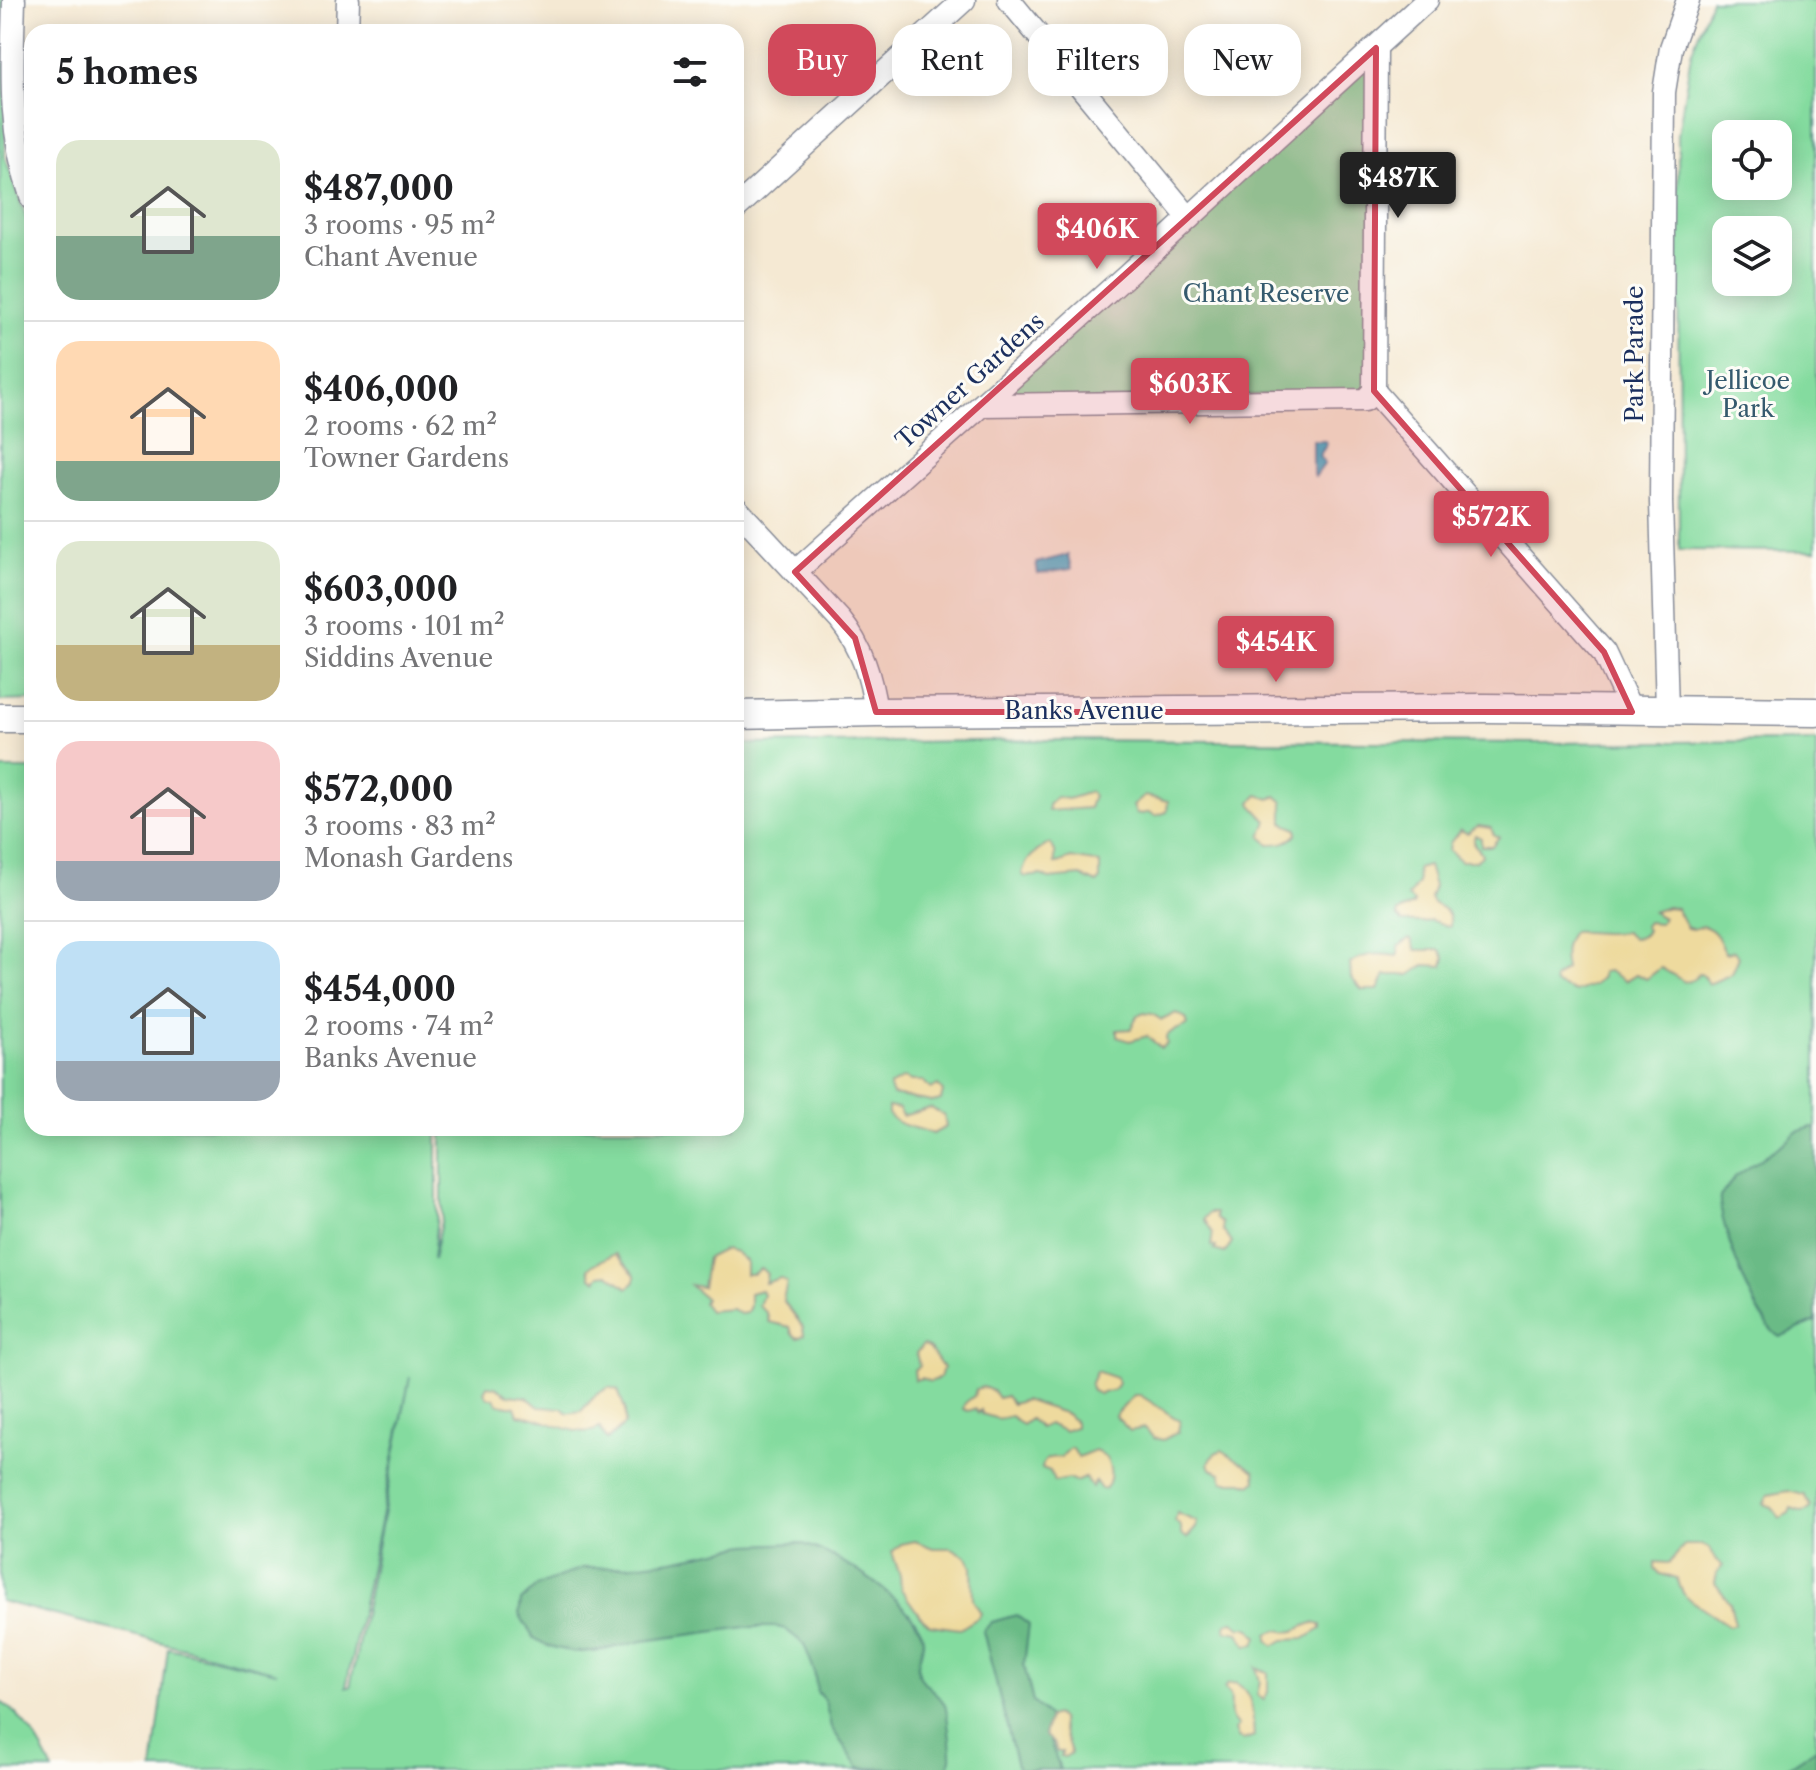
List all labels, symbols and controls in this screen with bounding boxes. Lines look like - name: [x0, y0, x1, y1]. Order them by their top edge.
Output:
- chip: Buy: [768, 24, 876, 96]
- chip: Rent: [892, 24, 1012, 96]
- chip: Filters: [1028, 24, 1168, 96]
- chip: New: [1184, 24, 1301, 96]
- icon: filters: [668, 50, 712, 94]
- text: 5 homes: [56, 51, 198, 93]
- map controls: [1712, 120, 1792, 296]
- button: locate: [1712, 120, 1792, 200]
- pin: $487K: [1342, 152, 1454, 220]
- text: $487K: [1358, 162, 1438, 194]
- text: $487,000: [304, 167, 454, 209]
- icon: home: [120, 172, 216, 268]
- pin: $406K: [1041, 203, 1153, 271]
- text: 3 rooms · 95 m²: [304, 209, 496, 241]
- text: $406K: [1056, 213, 1138, 245]
- button: layers: [1712, 216, 1792, 296]
- text: Chant Avenue: [304, 241, 478, 273]
- park label: Chant Reserve: [1183, 279, 1349, 308]
- street label: Park Parade: [1620, 286, 1649, 422]
- street label: Towner Gardens: [890, 306, 1050, 455]
- pin: $603K: [1134, 358, 1246, 426]
- park label: Jellicoe Park: [1702, 366, 1790, 423]
- text: $406,000: [304, 368, 459, 410]
- text: $603K: [1149, 368, 1231, 400]
- icon: home: [120, 373, 216, 469]
- text: 2 rooms · 62 m²: [304, 410, 497, 442]
- text: Towner Gardens: [304, 442, 509, 474]
- pin: $572K: [1435, 491, 1547, 559]
- text: $572K: [1452, 501, 1530, 533]
- text: $603,000: [304, 568, 458, 610]
- icon: home: [120, 573, 216, 669]
- text: 3 rooms · 101 m²: [304, 610, 505, 642]
- pin: $454K: [1220, 616, 1332, 684]
- text: $454K: [1236, 626, 1316, 658]
- text: Siddins Avenue: [304, 642, 493, 674]
- street label: Banks Avenue: [1004, 696, 1164, 725]
- text: $572,000: [304, 768, 453, 810]
- icon: home: [120, 773, 216, 869]
- text: 3 rooms · 83 m²: [304, 810, 496, 842]
- text: Monash Gardens: [304, 842, 513, 874]
- text: $454,000: [304, 968, 456, 1010]
- icon: home: [120, 973, 216, 1069]
- text: 2 rooms · 74 m²: [304, 1010, 494, 1042]
- text: Banks Avenue: [304, 1042, 477, 1074]

